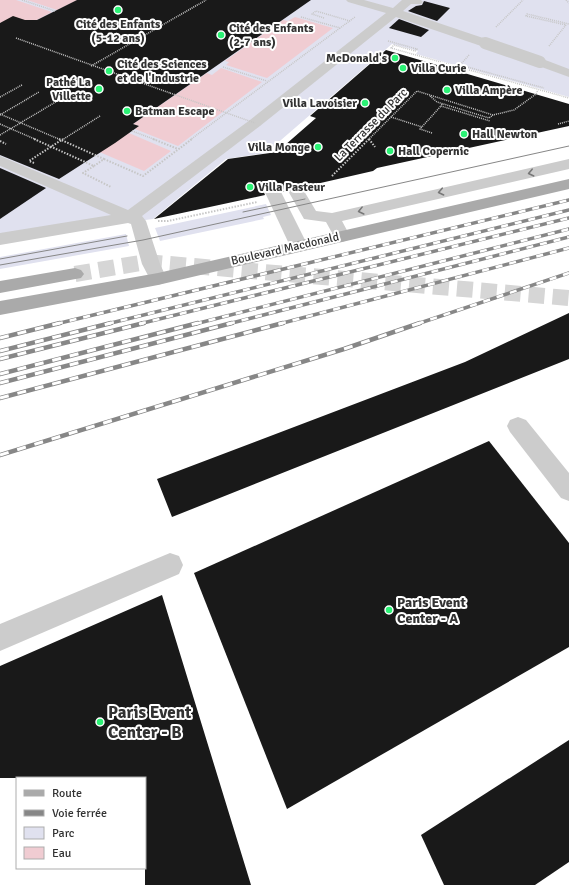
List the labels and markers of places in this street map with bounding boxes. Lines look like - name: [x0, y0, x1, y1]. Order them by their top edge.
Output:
- marker: Cité des Enfants (5-12 ans): [113, 5, 123, 15]
- place label: Cité des Enfants (5-12 ans): [76, 17, 161, 46]
- place label: Cité des Enfants (2-7 ans): [229, 21, 314, 50]
- marker: Cité des Enfants (2-7 ans): [216, 30, 226, 40]
- place label: McDonald's: [326, 51, 388, 66]
- marker: McDonald's: [390, 53, 400, 63]
- place label: Cité des Sciences et de l'Industrie: [117, 57, 207, 86]
- place label: Villa Curie: [411, 61, 466, 76]
- marker: Villa Curie: [398, 63, 408, 73]
- marker: Cité des Sciences et de l'Industrie: [104, 66, 114, 76]
- place label: Pathé La Villette: [46, 75, 91, 104]
- place label: Villa Ampère: [455, 83, 522, 98]
- marker: Pathé La Villette: [94, 84, 104, 94]
- marker: Villa Ampère: [442, 85, 452, 95]
- place label: Villa Lavoisier: [283, 96, 357, 111]
- marker: Villa Lavoisier: [360, 98, 370, 108]
- place label: Batman Escape: [135, 104, 214, 119]
- marker: Batman Escape: [122, 106, 132, 116]
- place label: Hall Newton: [472, 127, 538, 142]
- marker: Hall Newton: [459, 129, 469, 139]
- place label: Villa Monge: [248, 140, 310, 155]
- marker: Villa Monge: [313, 142, 323, 152]
- place label: Hall Copernic: [398, 144, 469, 159]
- marker: Hall Copernic: [385, 146, 395, 156]
- place label: Villa Pasteur: [258, 180, 325, 195]
- marker: Villa Pasteur: [245, 182, 255, 192]
- place label: Paris Event Center - A: [397, 594, 466, 627]
- marker: Paris Event Center - A: [384, 605, 394, 615]
- place label: Paris Event Center - B: [108, 702, 192, 743]
- marker: Paris Event Center - B: [95, 717, 105, 727]

